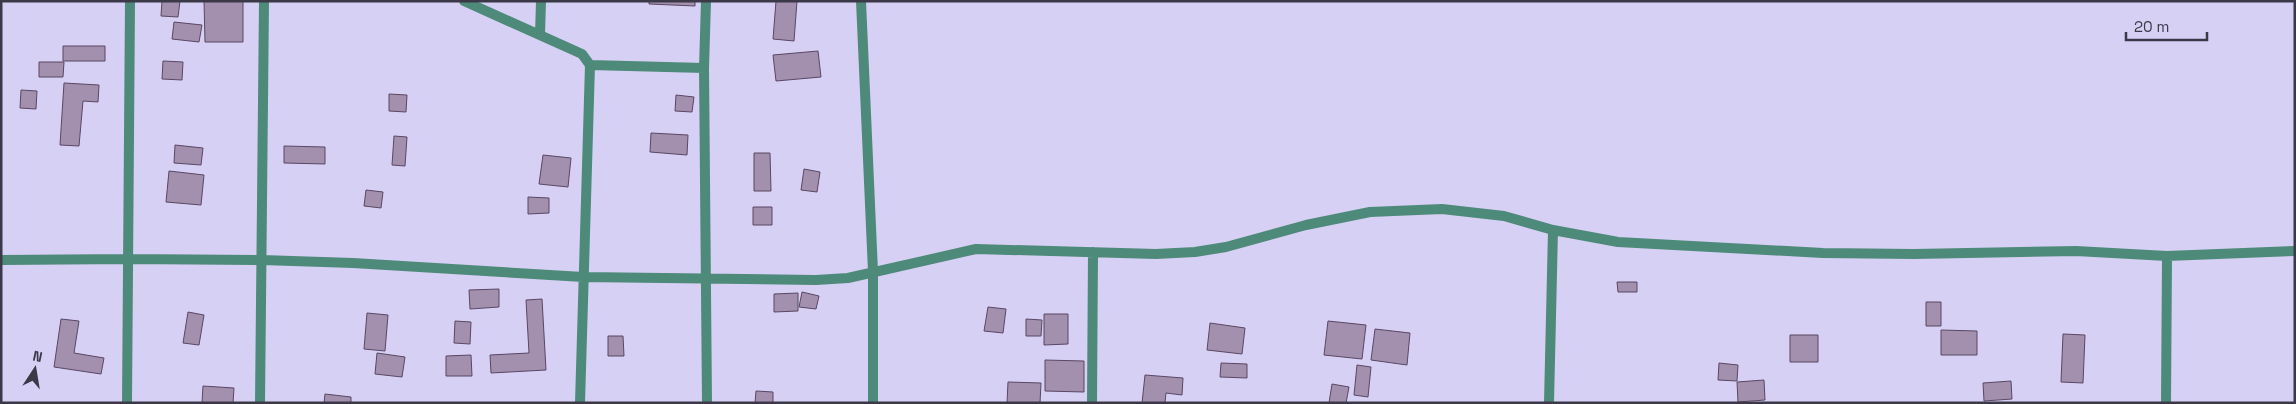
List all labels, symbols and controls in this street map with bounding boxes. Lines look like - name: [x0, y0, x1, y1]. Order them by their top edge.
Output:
- scale bar: [2126, 10, 2207, 42]
- text: 20 m: [2134, 17, 2169, 36]
- north arrow: [10, 344, 60, 394]
- text: N: [31, 347, 44, 366]

